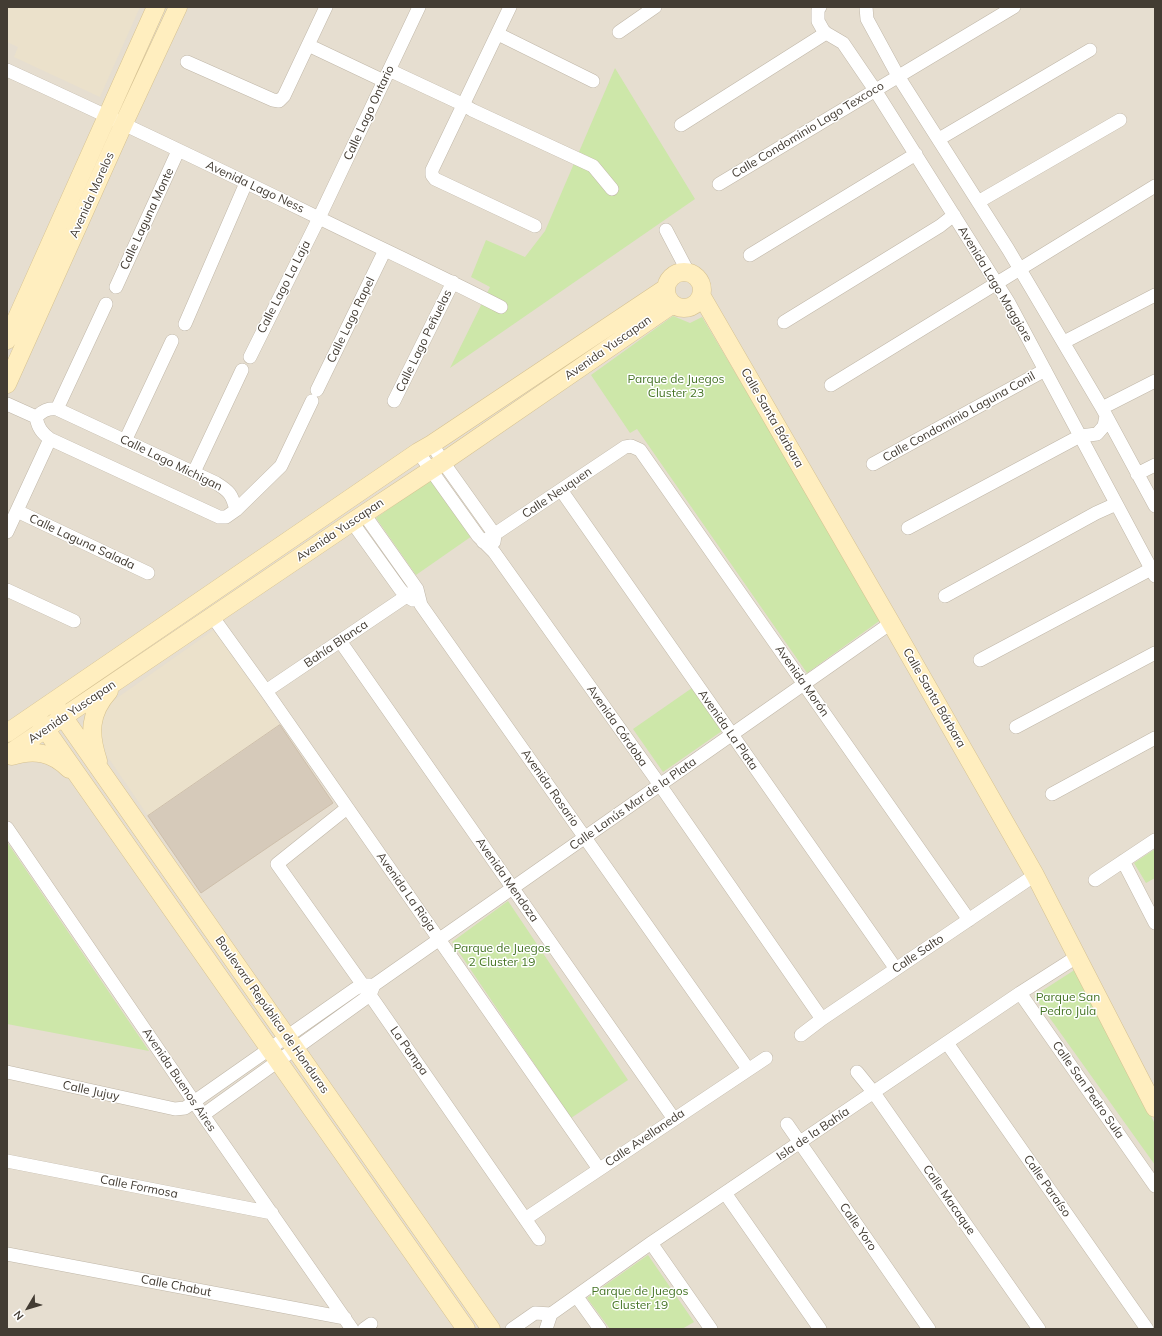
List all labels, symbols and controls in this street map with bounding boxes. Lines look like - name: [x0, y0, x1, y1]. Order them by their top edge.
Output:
- street label: Calle Lago Ontario: [341, 63, 397, 163]
- street label: Calle Condominio Lago Texcoco: [729, 79, 887, 181]
- street label: Avenida Morelos: [67, 150, 117, 240]
- street label: Avenida Lago Ness: [203, 158, 307, 216]
- street label: Calle Laguna Monte: [117, 166, 177, 272]
- street label: Avenida Lago Maggiore: [955, 224, 1035, 344]
- street label: Calle Lago La Laja: [254, 238, 314, 336]
- street label: Calle Lago Rapel: [324, 275, 378, 365]
- street label: Calle Lago Peñuelas: [393, 287, 455, 395]
- street label: Avenida Yuscapan: [562, 313, 654, 383]
- street label: Calle Santa Bárbara: [738, 366, 806, 470]
- street label: Calle Condominio Laguna Conil: [880, 369, 1038, 465]
- park label: Parque de Juegos Cluster 23: [627, 372, 725, 400]
- street label: Calle Lago Michigan: [118, 432, 224, 494]
- street label: Calle Neuquen: [520, 464, 594, 522]
- street label: Avenida Yuscapan: [293, 495, 387, 565]
- street label: Calle Laguna Salada: [27, 511, 137, 573]
- street label: Bahía Blanca: [301, 617, 371, 671]
- street label: Avenida Morón: [772, 642, 832, 720]
- street label: Calle Santa Bárbara: [900, 646, 968, 750]
- street label: Avenida Yuscapan: [25, 677, 119, 747]
- street label: Avenida Córdoba: [584, 683, 650, 769]
- street label: Avenida La Plata: [695, 687, 761, 773]
- street label: Avenida Rosario: [518, 747, 582, 829]
- street label: Calle Lanús Mar de la Plata: [567, 755, 699, 853]
- street label: Avenida Mendoza: [472, 835, 542, 925]
- street label: Avenida La Rioja: [373, 850, 439, 934]
- street label: Calle Salto: [889, 932, 947, 976]
- street label: Boulevard República de Honduras: [212, 934, 332, 1096]
- park label: Parque de Juegos 2 Cluster 19: [453, 941, 551, 969]
- park label: Parque San Pedro Jula: [1036, 990, 1100, 1018]
- street label: La Pampa: [387, 1024, 431, 1078]
- street label: Avenida Buenos Aires: [139, 1026, 219, 1134]
- street label: Calle San Pedro Sula: [1049, 1039, 1127, 1141]
- street label: Calle Jujuy: [61, 1078, 121, 1104]
- street label: Isla de la Bahía: [774, 1104, 852, 1164]
- street label: Calle Avellaneda: [603, 1106, 687, 1170]
- street label: Calle Paraíso: [1020, 1152, 1074, 1220]
- street label: Calle Macaque: [920, 1162, 978, 1238]
- street label: Calle Formosa: [99, 1172, 179, 1202]
- street label: Calle Yoro: [836, 1200, 880, 1254]
- street label: Calle Chabut: [140, 1272, 212, 1300]
- park label: Parque de Juegos Cluster 19: [591, 1284, 689, 1312]
- north arrow: [8, 1288, 48, 1328]
- text: N: [10, 1308, 27, 1323]

